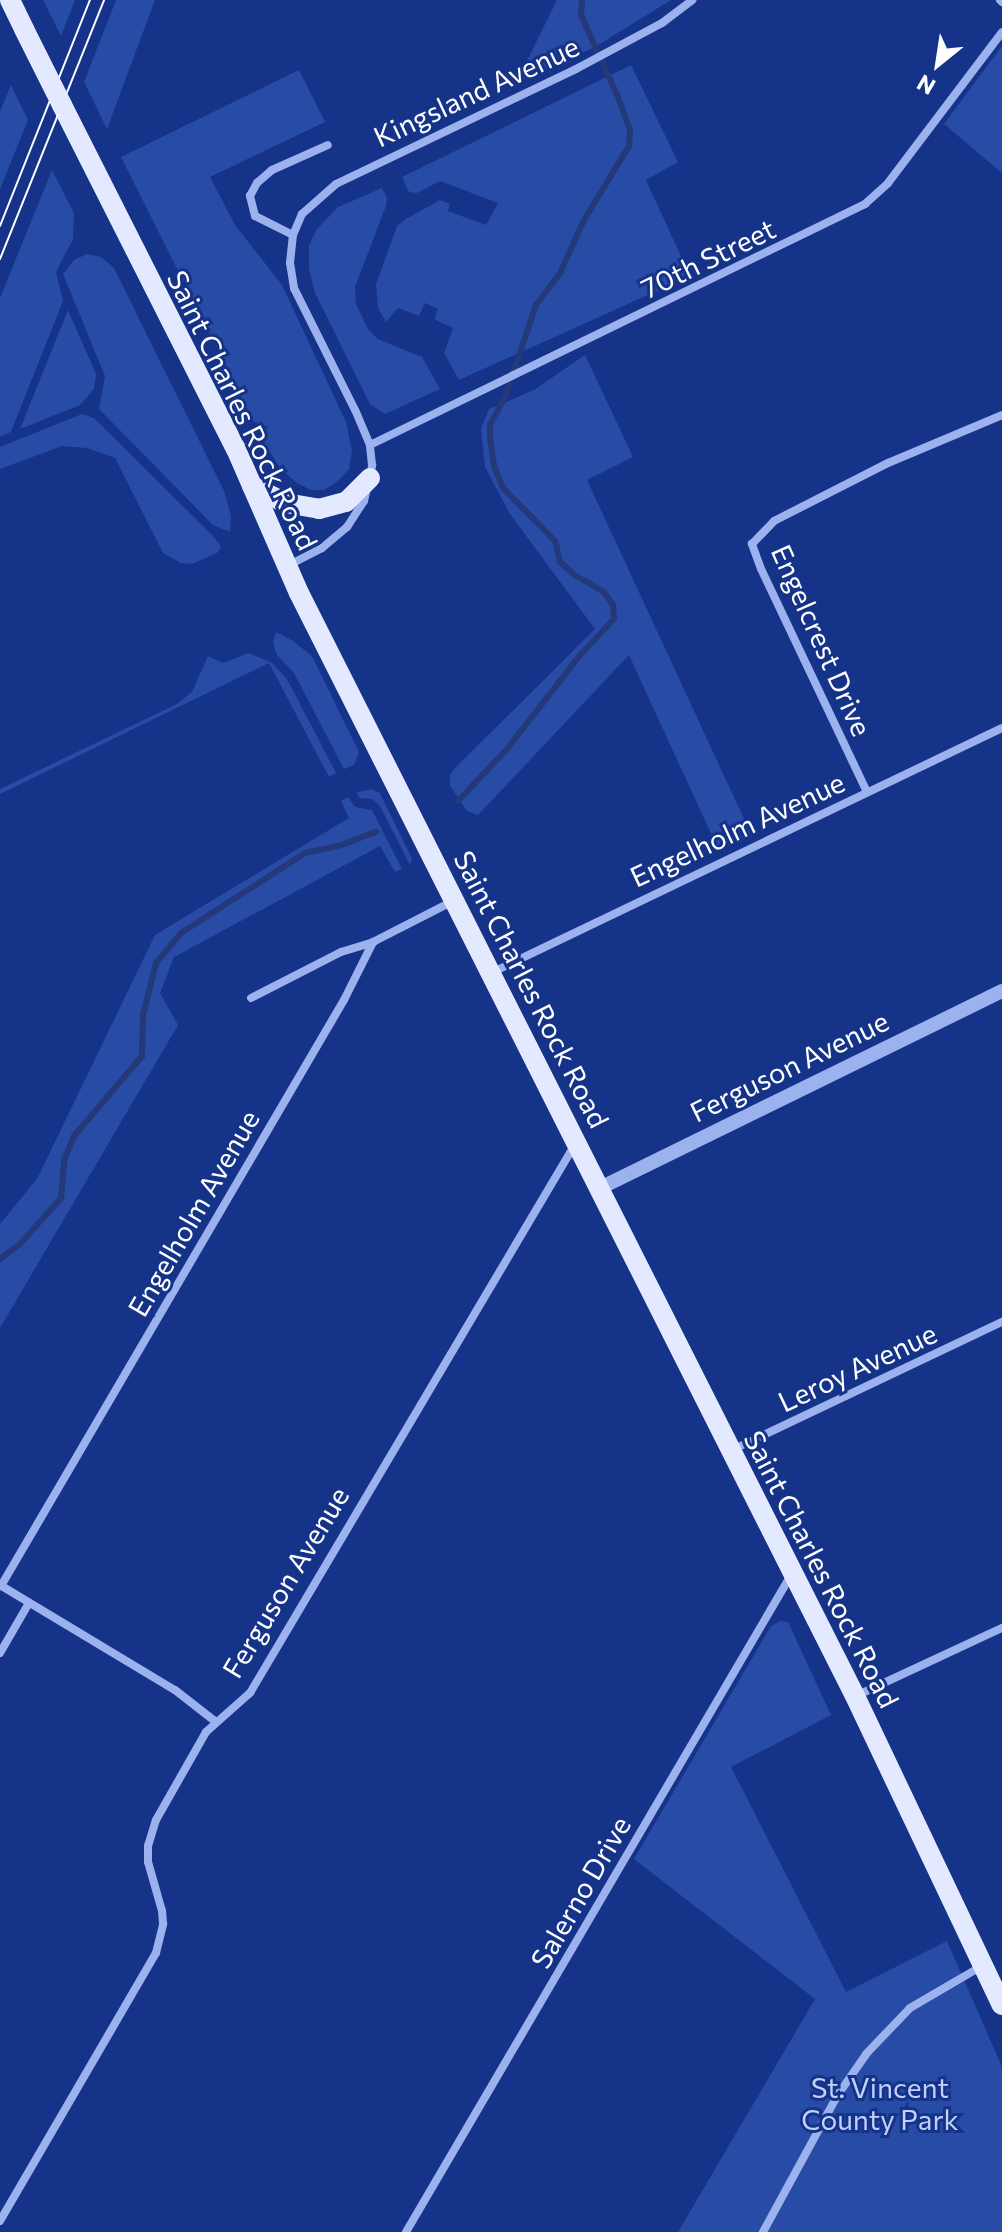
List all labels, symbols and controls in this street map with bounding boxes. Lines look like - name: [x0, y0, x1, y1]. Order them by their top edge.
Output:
- north arrow: [898, 24, 978, 104]
- street label: Kingsland Avenue: [368, 29, 584, 153]
- text: N: [912, 69, 940, 101]
- street label: 70th Street: [635, 211, 781, 305]
- street label: Saint Charles Rock Road: [161, 265, 325, 555]
- street label: Engelcrest Drive: [765, 539, 879, 741]
- street label: Engelholm Avenue: [625, 765, 849, 893]
- street label: Saint Charles Rock Road: [447, 845, 617, 1133]
- street label: Ferguson Avenue: [684, 1003, 894, 1129]
- street label: Engelholm Avenue: [120, 1104, 266, 1322]
- street label: Leroy Avenue: [772, 1316, 942, 1418]
- street label: Saint Charles Rock Road: [737, 1425, 907, 1713]
- street label: Ferguson Avenue: [215, 1481, 355, 1683]
- street label: Salerno Drive: [523, 1810, 637, 1974]
- park label: St. Vincent County Park: [801, 2070, 959, 2136]

